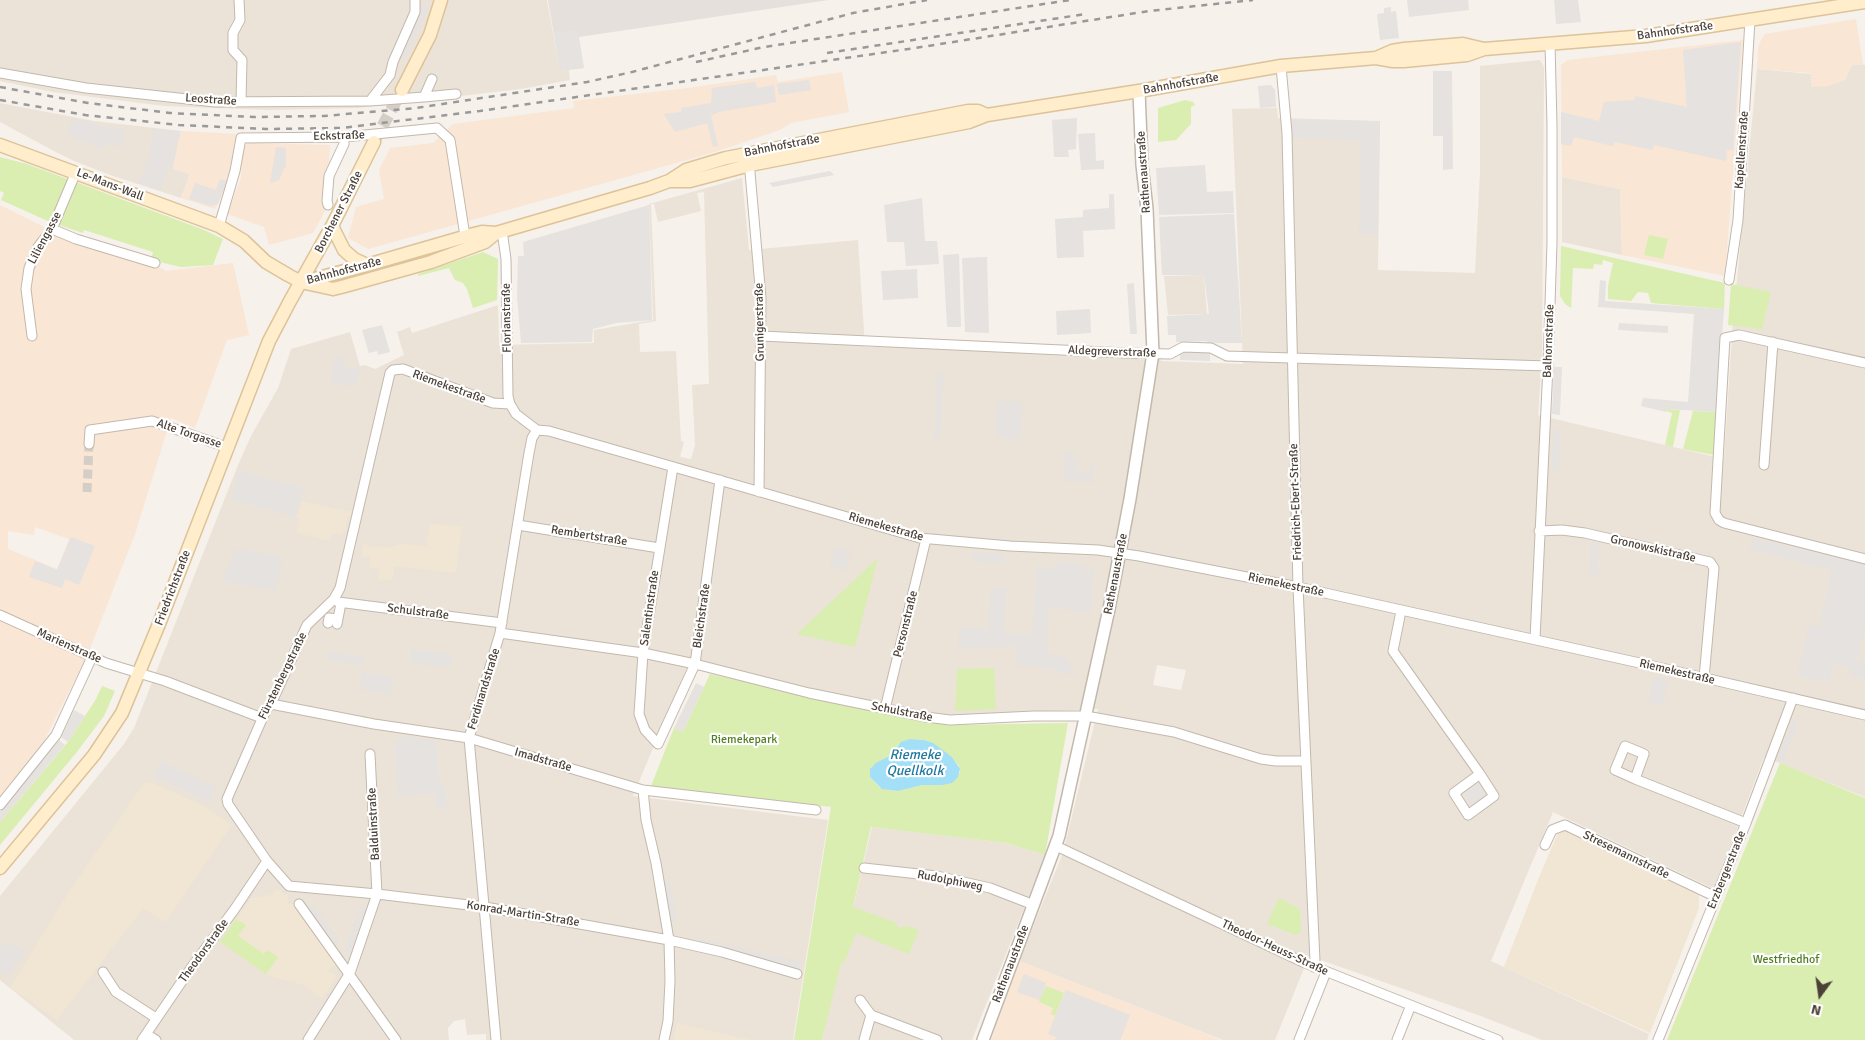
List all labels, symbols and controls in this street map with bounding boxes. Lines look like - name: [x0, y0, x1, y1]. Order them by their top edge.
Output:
- street label: Bahnhofstraße: [1636, 19, 1714, 43]
- street label: Bahnhofstraße: [1142, 70, 1220, 98]
- street label: Leostraße: [185, 91, 237, 109]
- street label: Kapellenstraße: [1732, 110, 1752, 190]
- street label: Eckstraße: [313, 128, 365, 144]
- street label: Rathenaustraße: [1134, 130, 1154, 214]
- street label: Bahnhofstraße: [743, 132, 821, 160]
- street label: Le-Mans-Wall: [74, 166, 146, 204]
- street label: Borchener Straße: [312, 169, 366, 255]
- street label: Liliengasse: [25, 209, 65, 267]
- street label: Bahnhofstraße: [305, 254, 383, 288]
- street label: Florianstraße: [499, 283, 515, 353]
- street label: Grunigerstraße: [752, 283, 768, 361]
- street label: Balhornstraße: [1541, 304, 1557, 378]
- street label: Aldegreverstraße: [1068, 343, 1156, 361]
- street label: Riemekestraße: [410, 367, 488, 407]
- street label: Alte Torgasse: [155, 416, 223, 452]
- street label: Friedrich-Ebert-Straße: [1287, 443, 1305, 561]
- street label: Riemekestraße: [847, 509, 925, 545]
- street label: Rembertstraße: [550, 523, 628, 549]
- street label: Rathenaustraße: [1101, 532, 1131, 616]
- street label: Gronowskistraße: [1609, 532, 1697, 566]
- street label: Friedrichstraße: [152, 548, 194, 628]
- street label: Salentinstraße: [638, 569, 662, 647]
- street label: Riemekestraße: [1247, 570, 1325, 600]
- street label: Bleichstraße: [690, 583, 714, 649]
- street label: Personstraße: [891, 589, 921, 659]
- street label: Schulstraße: [386, 601, 450, 623]
- street label: Marienstraße: [34, 625, 104, 667]
- street label: Fürstenbergstraße: [256, 630, 310, 722]
- street label: Ferdinandstraße: [465, 646, 503, 732]
- street label: Riemekestraße: [1638, 656, 1716, 688]
- street label: Schulstraße: [870, 699, 934, 725]
- park label: Riemekepark: [711, 733, 777, 747]
- street label: Imadstraße: [513, 745, 573, 775]
- water label: Riemeke Quellkolk: [887, 747, 943, 780]
- street label: Balduinstraße: [365, 787, 383, 861]
- street label: Stresemannstraße: [1580, 828, 1672, 882]
- street label: Erzbergerstraße: [1705, 829, 1749, 911]
- street label: Rudolphiweg: [916, 868, 984, 894]
- street label: Konrad-Martin-Straße: [465, 898, 581, 930]
- street label: Theodorstraße: [176, 916, 232, 986]
- street label: Theodor-Heuss-Straße: [1219, 917, 1331, 979]
- street label: Rathenaustraße: [990, 923, 1032, 1005]
- park label: Westfriedhof: [1753, 953, 1819, 967]
- north arrow: [1795, 970, 1845, 1020]
- text: N: [1809, 1001, 1823, 1019]

